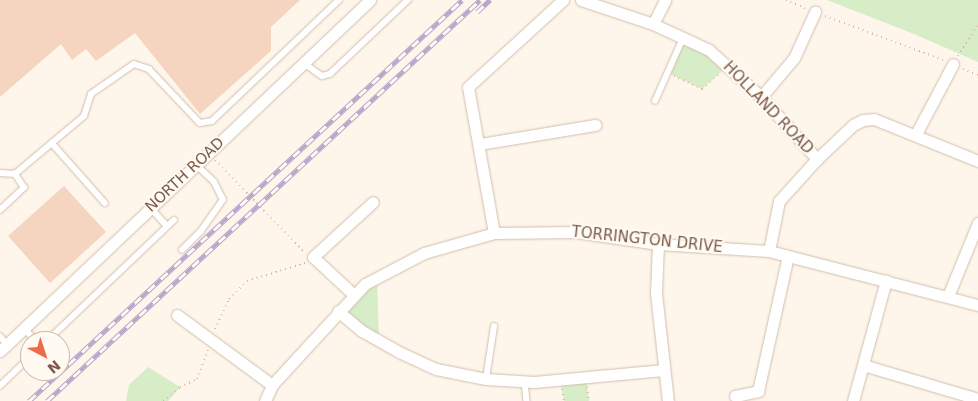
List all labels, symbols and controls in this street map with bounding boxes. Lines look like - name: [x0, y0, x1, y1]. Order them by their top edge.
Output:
- street label: HOLLAND ROAD: [719, 58, 817, 158]
- street label: NORTH ROAD: [142, 134, 228, 216]
- street label: TORRINGTON DRIVE: [571, 223, 723, 257]
- north arrow: [20, 331, 70, 381]
- text: N: [44, 357, 64, 377]

